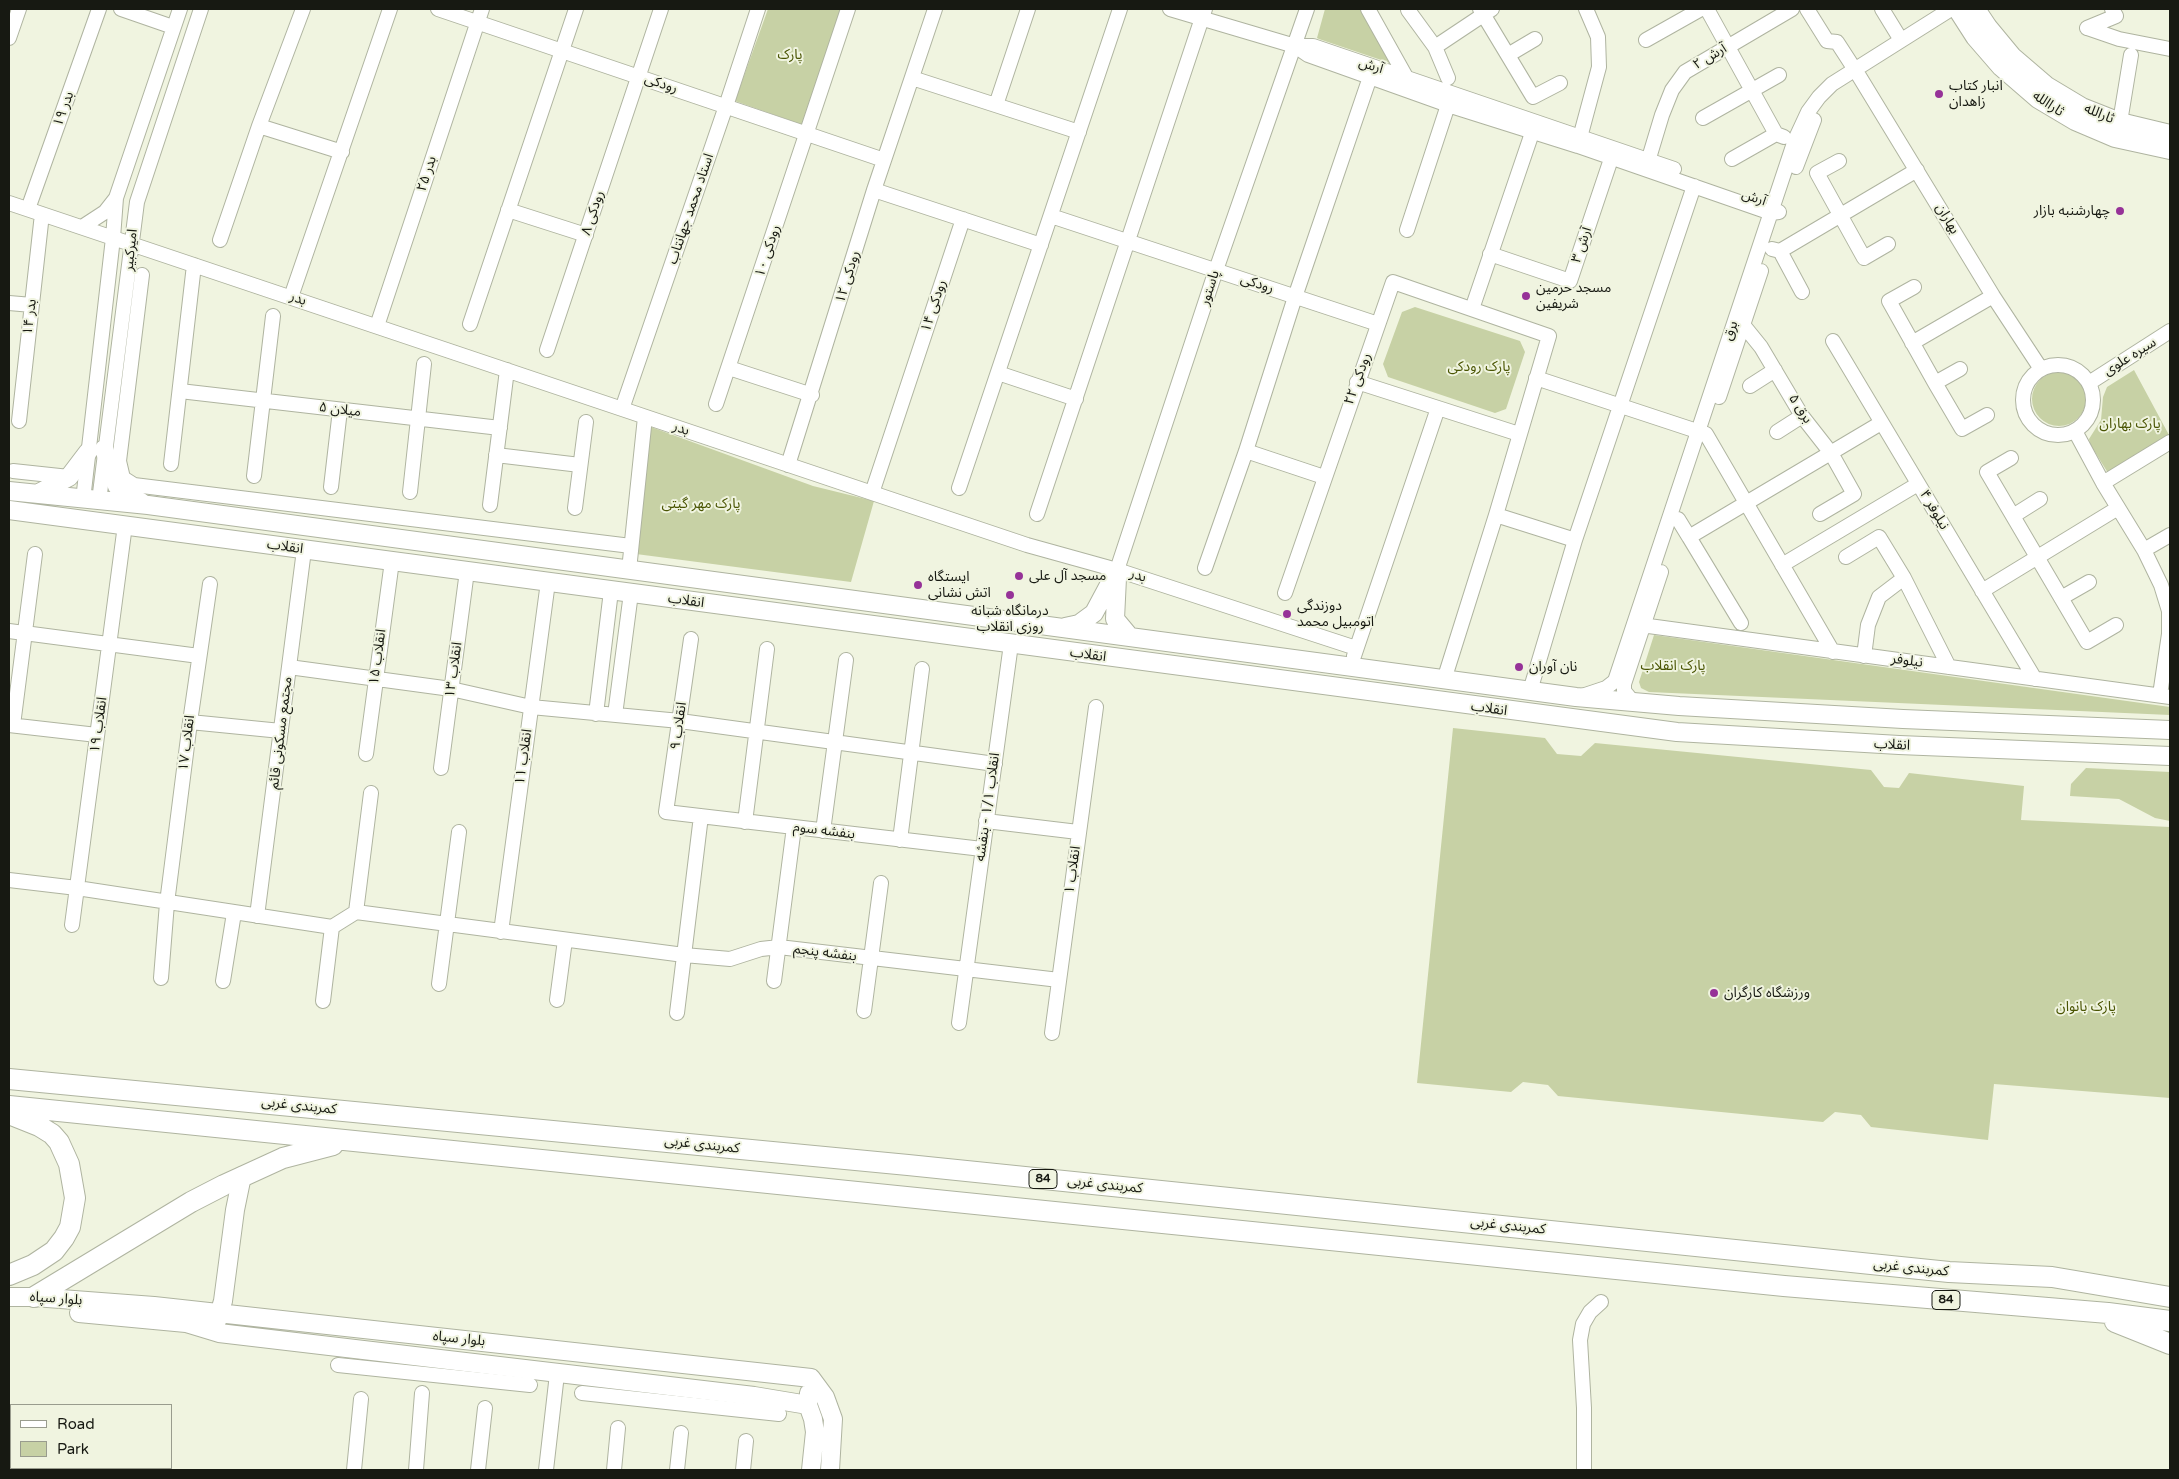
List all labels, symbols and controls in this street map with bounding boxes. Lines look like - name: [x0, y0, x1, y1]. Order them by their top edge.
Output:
- street label: آرش ۲: [1690, 40, 1730, 74]
- park label: پارک: [777, 47, 803, 63]
- street label: آرش: [1357, 54, 1385, 78]
- street label: رودکی: [642, 70, 680, 98]
- place label: انبار کتاب زاهدان: [1949, 78, 2003, 110]
- street label: ثاراالله: [2029, 87, 2067, 121]
- marker: انبار کتاب زاهدان: [1933, 88, 1945, 100]
- street label: بدر ۱۹: [50, 89, 78, 129]
- street label: ثارالله: [2081, 100, 2117, 128]
- street label: استاد محمد جهانتاب: [664, 152, 718, 266]
- street label: بدر ۲۵: [413, 154, 441, 194]
- street label: آرش: [1739, 186, 1769, 210]
- street label: رودکی ۸: [578, 189, 608, 237]
- street label: بهاران: [1931, 201, 1963, 237]
- place label: چهارشنبه بازار: [2034, 203, 2110, 219]
- marker: چهارشنبه بازار: [2114, 205, 2126, 217]
- street label: رودکی ۱۰: [752, 223, 784, 279]
- street label: آرش ۳: [1568, 225, 1596, 265]
- street label: امیرکبیر: [120, 228, 142, 272]
- street label: رودکی ۱۲: [832, 249, 864, 305]
- street label: پاستور: [1196, 268, 1224, 308]
- street label: رودکی: [1238, 271, 1276, 297]
- street label: رودکی ۱۴: [918, 278, 950, 334]
- place label: مسجد حرمین شریفین: [1536, 280, 1611, 312]
- street label: بدر: [288, 288, 308, 310]
- marker: مسجد حرمین شریفین: [1520, 290, 1532, 302]
- street label: بدر ۱۴: [19, 298, 41, 336]
- street label: برق: [1720, 319, 1742, 343]
- street label: سیره علوی: [2101, 334, 2159, 380]
- street label: رودکی ۲۲: [1341, 351, 1375, 407]
- park label: پارک رودکی: [1448, 359, 1510, 375]
- street label: برق ۵: [1784, 391, 1816, 427]
- street label: میلان ۵: [318, 399, 362, 421]
- park label: پارک بهاران: [2099, 416, 2161, 432]
- street label: بدر: [671, 418, 691, 440]
- street label: نیلوفر ۴: [1916, 487, 1952, 533]
- park label: پارک مهر گیتی: [662, 496, 740, 512]
- street label: انقلاب: [266, 536, 304, 558]
- street label: بدر: [1128, 565, 1148, 587]
- place label: مسجد آل علی: [1029, 568, 1106, 584]
- place label: ایستگاه اتش نشانی: [928, 569, 991, 602]
- marker: مسجد آل علی: [1013, 570, 1025, 582]
- marker: ایستگاه اتش نشانی: [912, 579, 924, 591]
- marker: درمانگاه شبانه روزی انقلاب: [1004, 589, 1016, 601]
- street label: انقلاب: [667, 590, 705, 612]
- place label: دوزندگی اتومبیل محمد: [1297, 598, 1374, 630]
- place label: درمانگاه شبانه روزی انقلاب: [971, 603, 1049, 636]
- marker: دوزندگی اتومبیل محمد: [1281, 608, 1293, 620]
- street label: انقلاب ۱۵: [366, 628, 390, 686]
- street label: انقلاب ۱۳: [442, 641, 466, 699]
- street label: انقلاب: [1069, 644, 1107, 666]
- street label: نیلوفر: [1890, 650, 1924, 672]
- park label: پارک انقلاب: [1640, 658, 1706, 674]
- place label: نان آوران: [1529, 659, 1577, 675]
- marker: نان آوران: [1513, 661, 1525, 673]
- street label: مجتمع مسکونی قائم: [266, 676, 296, 790]
- street label: انقلاب ۱۹: [87, 696, 111, 754]
- street label: انقلاب: [1470, 698, 1508, 720]
- street label: انقلاب ۹: [667, 701, 691, 751]
- street label: انقلاب ۱۷: [175, 714, 199, 772]
- street label: انقلاب ۱۱: [512, 728, 536, 786]
- street label: انقلاب: [1873, 736, 1911, 754]
- street label: انقلاب ۱/۱ - بنفشه: [972, 752, 1004, 862]
- street label: بنفشه سوم: [792, 819, 856, 843]
- street label: انقلاب ۱: [1061, 845, 1085, 895]
- street label: بنفشه پنجم: [792, 941, 858, 965]
- place label: ورزشگاه کارگران: [1724, 985, 1810, 1001]
- marker: ورزشگاه کارگران: [1708, 987, 1720, 999]
- park label: پارک بانوان: [2056, 999, 2116, 1015]
- street label: کمربندی غربی: [261, 1094, 337, 1118]
- street label: کمربندی غربی: [664, 1133, 740, 1157]
- road number: 84: [1029, 1170, 1057, 1188]
- street label: کمربندی غربی: [1067, 1173, 1143, 1197]
- street label: کمربندی غربی: [1470, 1214, 1546, 1238]
- street label: کمربندی غربی: [1873, 1256, 1949, 1280]
- street label: بلوار سپاه: [29, 1289, 83, 1309]
- road number: 84: [1932, 1290, 1960, 1310]
- street label: بلوار سپاه: [432, 1328, 486, 1350]
- legend: [10, 1404, 172, 1469]
- text: Road: [57, 1415, 95, 1433]
- text: Park: [57, 1440, 89, 1458]

